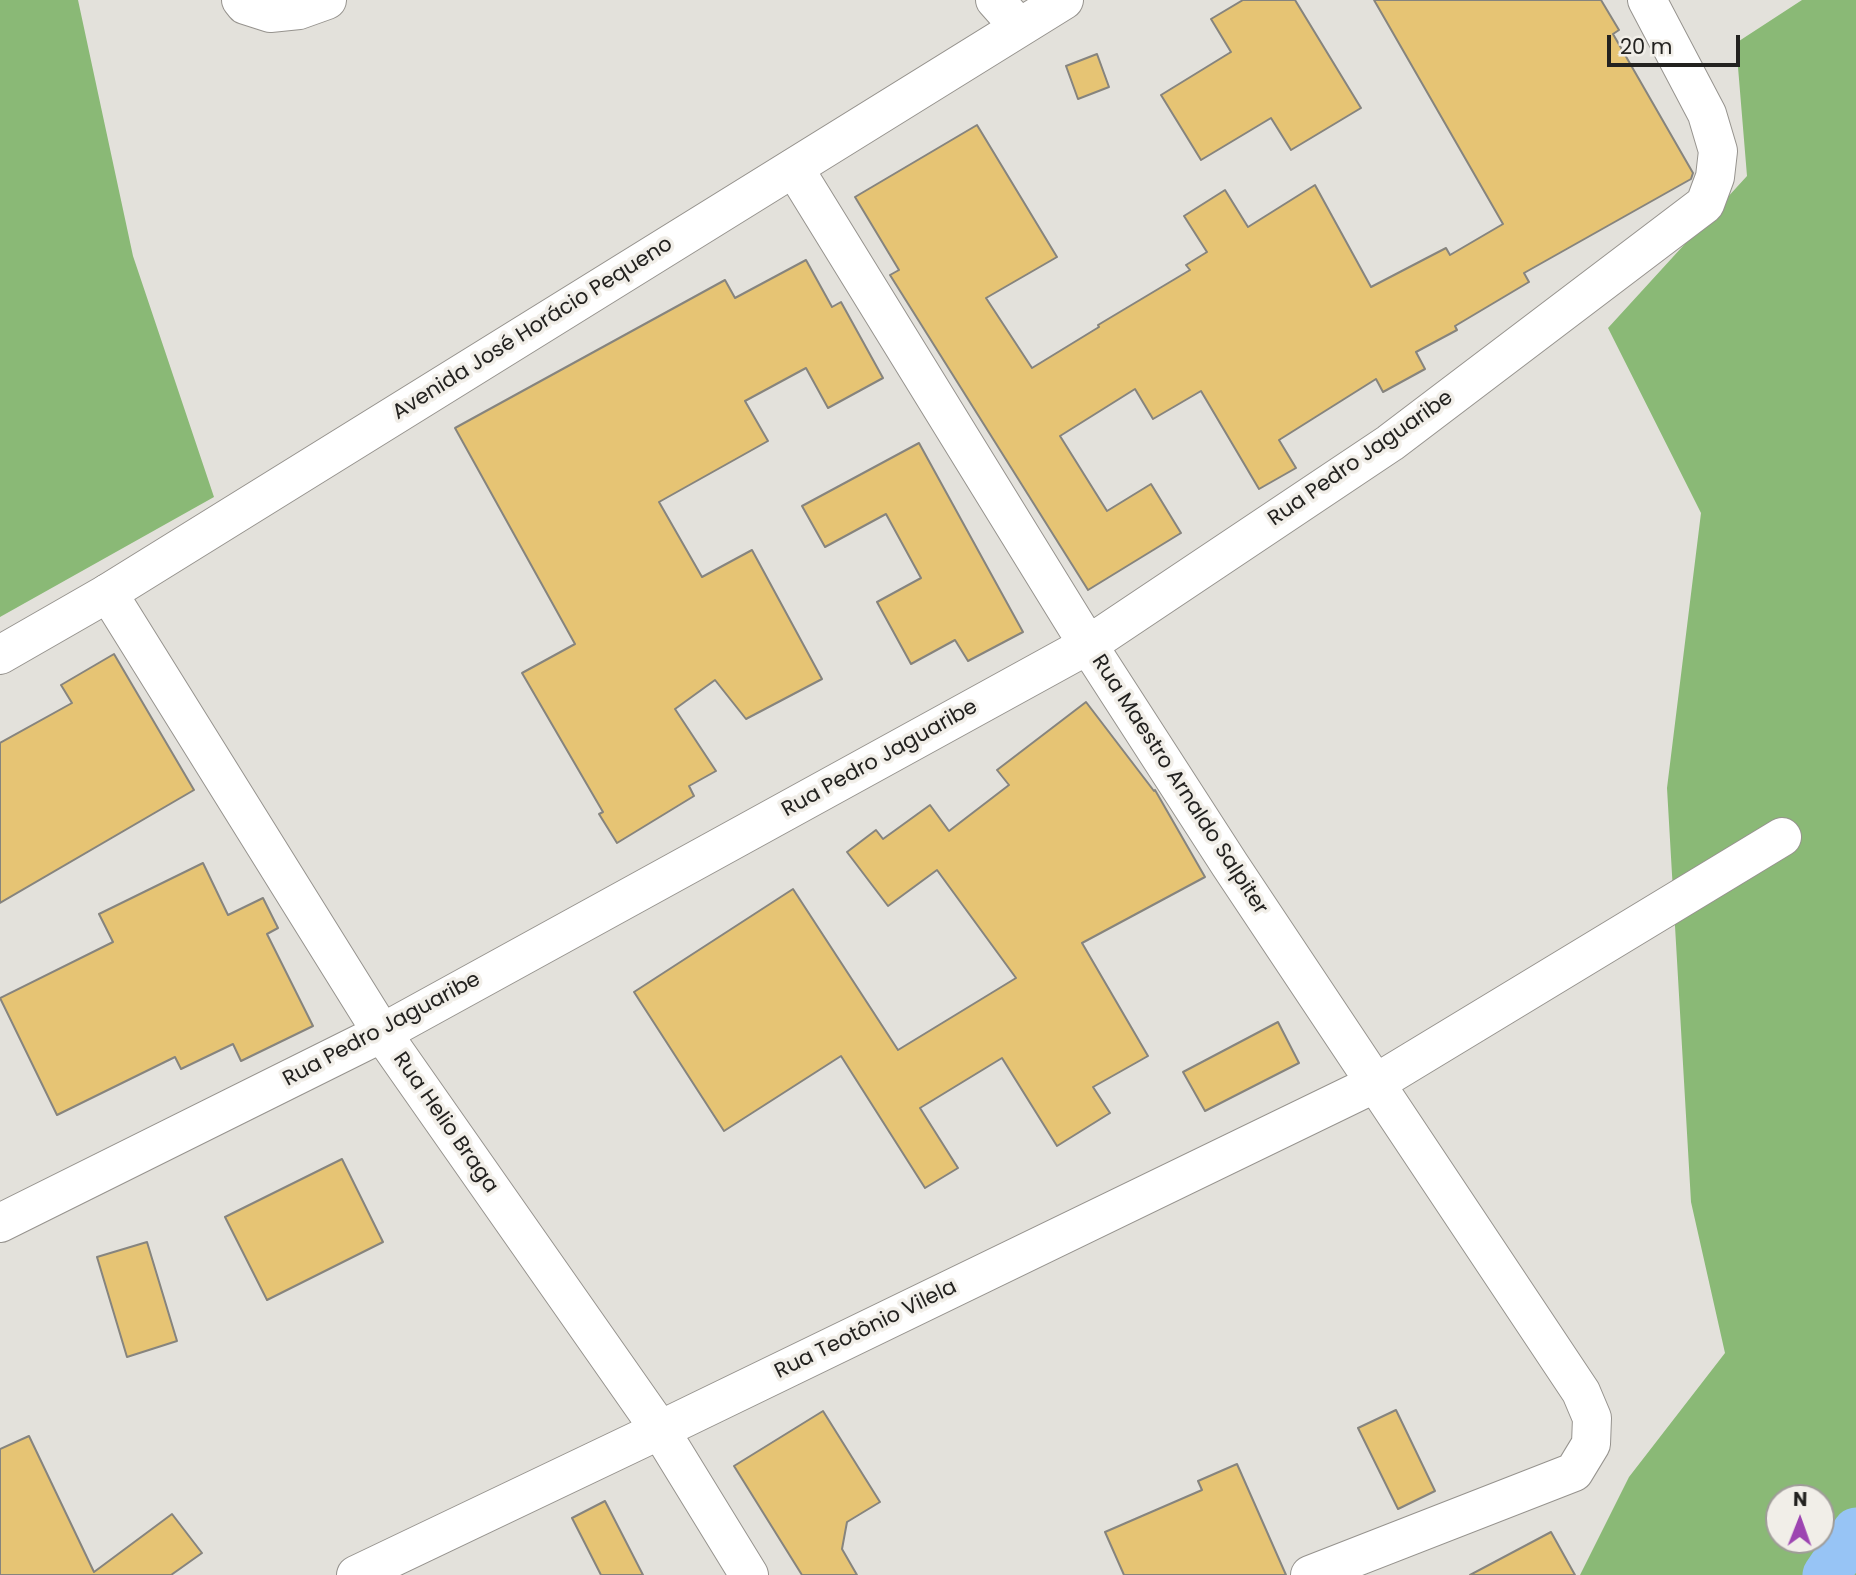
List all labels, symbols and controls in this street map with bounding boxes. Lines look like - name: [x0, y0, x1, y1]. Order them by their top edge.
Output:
- scale bar: [1611, 21, 1744, 65]
- text: 20 m: [1620, 32, 1673, 61]
- street label: Avenida José Horácio Pequeno: [388, 232, 678, 426]
- street label: Rua Pedro Jaguaribe: [1264, 386, 1458, 532]
- street label: Rua Maestro Arnaldo Salpiter: [1086, 651, 1272, 919]
- street label: Rua Pedro Jaguaribe: [778, 695, 982, 823]
- street label: Rua Pedro Jaguaribe: [279, 967, 485, 1093]
- street label: Rua Helio Braga: [387, 1048, 503, 1198]
- street label: Rua Teotônio Vilela: [771, 1275, 961, 1385]
- north arrow: [1765, 1484, 1835, 1554]
- text: N: [1793, 1486, 1808, 1513]

